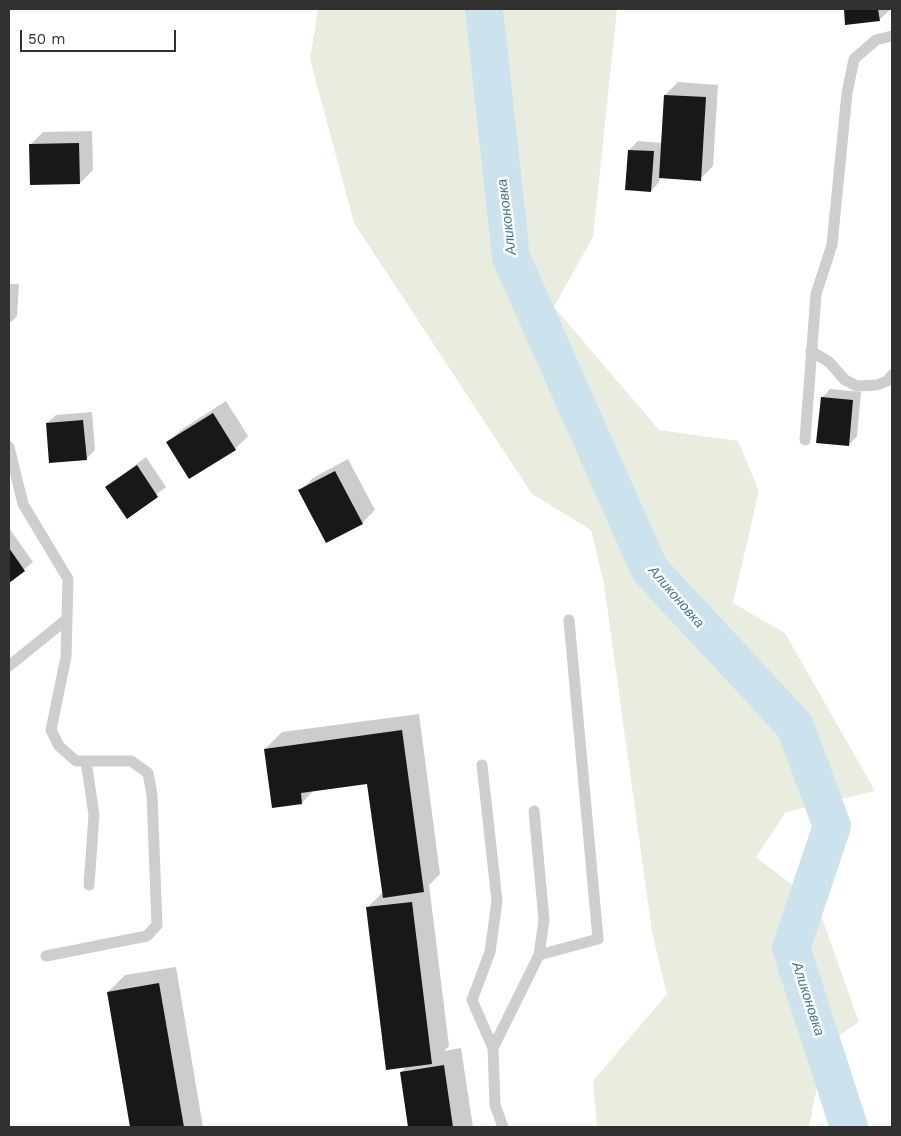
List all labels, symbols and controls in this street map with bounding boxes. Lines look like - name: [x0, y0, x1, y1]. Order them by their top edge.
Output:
- scale bar: [22, 20, 179, 52]
- text: 50 m: [28, 30, 65, 48]
- water label: Аликоновка: [494, 178, 520, 256]
- water label: Аликоновка: [645, 563, 707, 631]
- water label: Аликоновка: [788, 960, 828, 1038]

